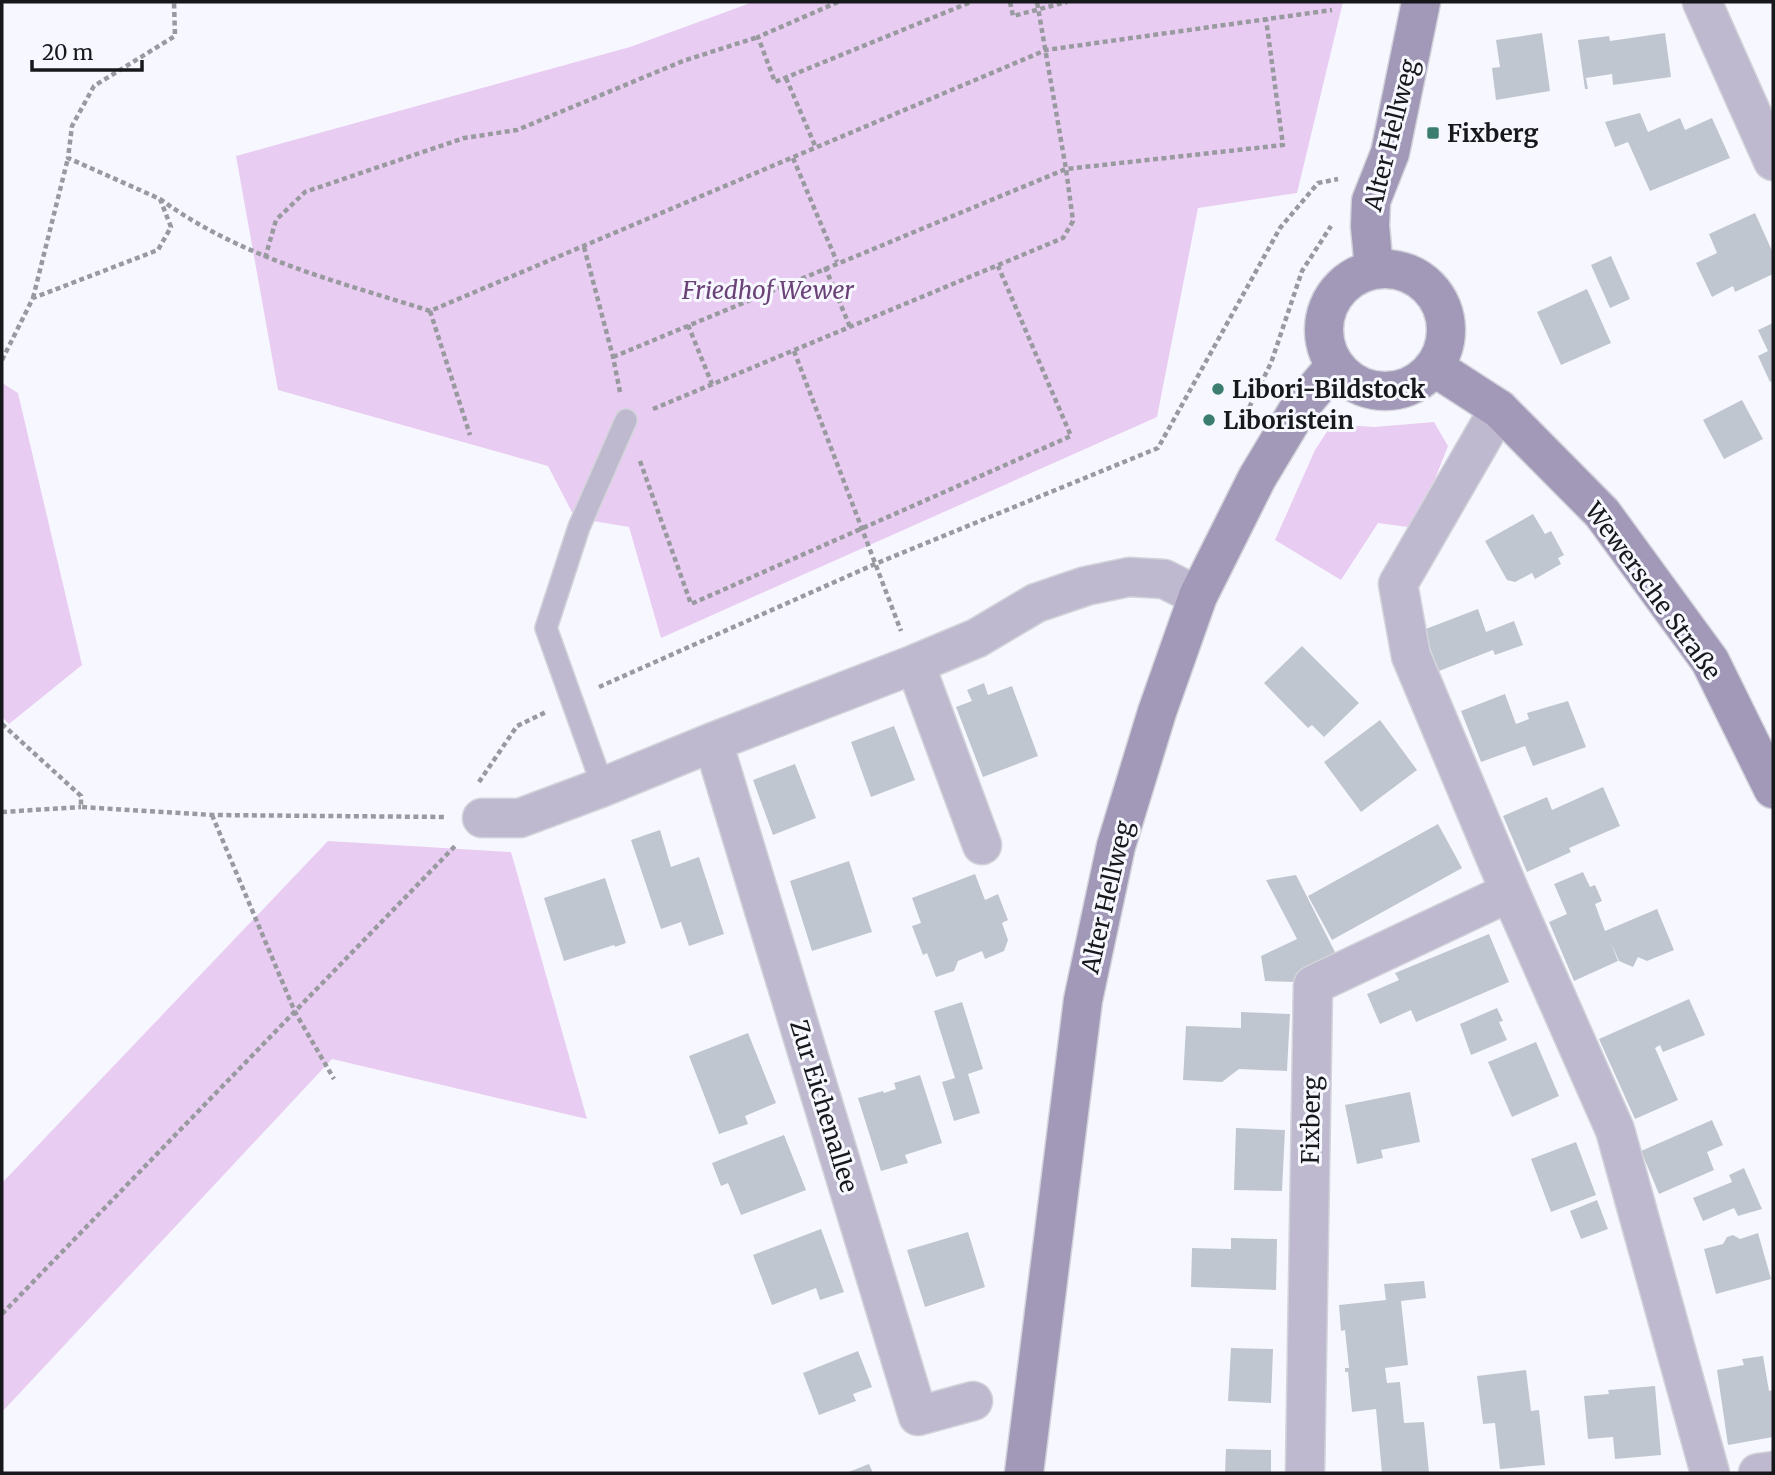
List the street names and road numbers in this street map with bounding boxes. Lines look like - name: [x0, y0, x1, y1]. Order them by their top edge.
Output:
- street label: Alter Hellweg: [1357, 55, 1425, 215]
- street label: Wewersche Straße: [1578, 495, 1728, 686]
- street label: Alter Hellweg: [1074, 817, 1140, 977]
- street label: Zur Eichenallee: [783, 1016, 865, 1196]
- street label: Fixberg: [1295, 1075, 1327, 1165]

